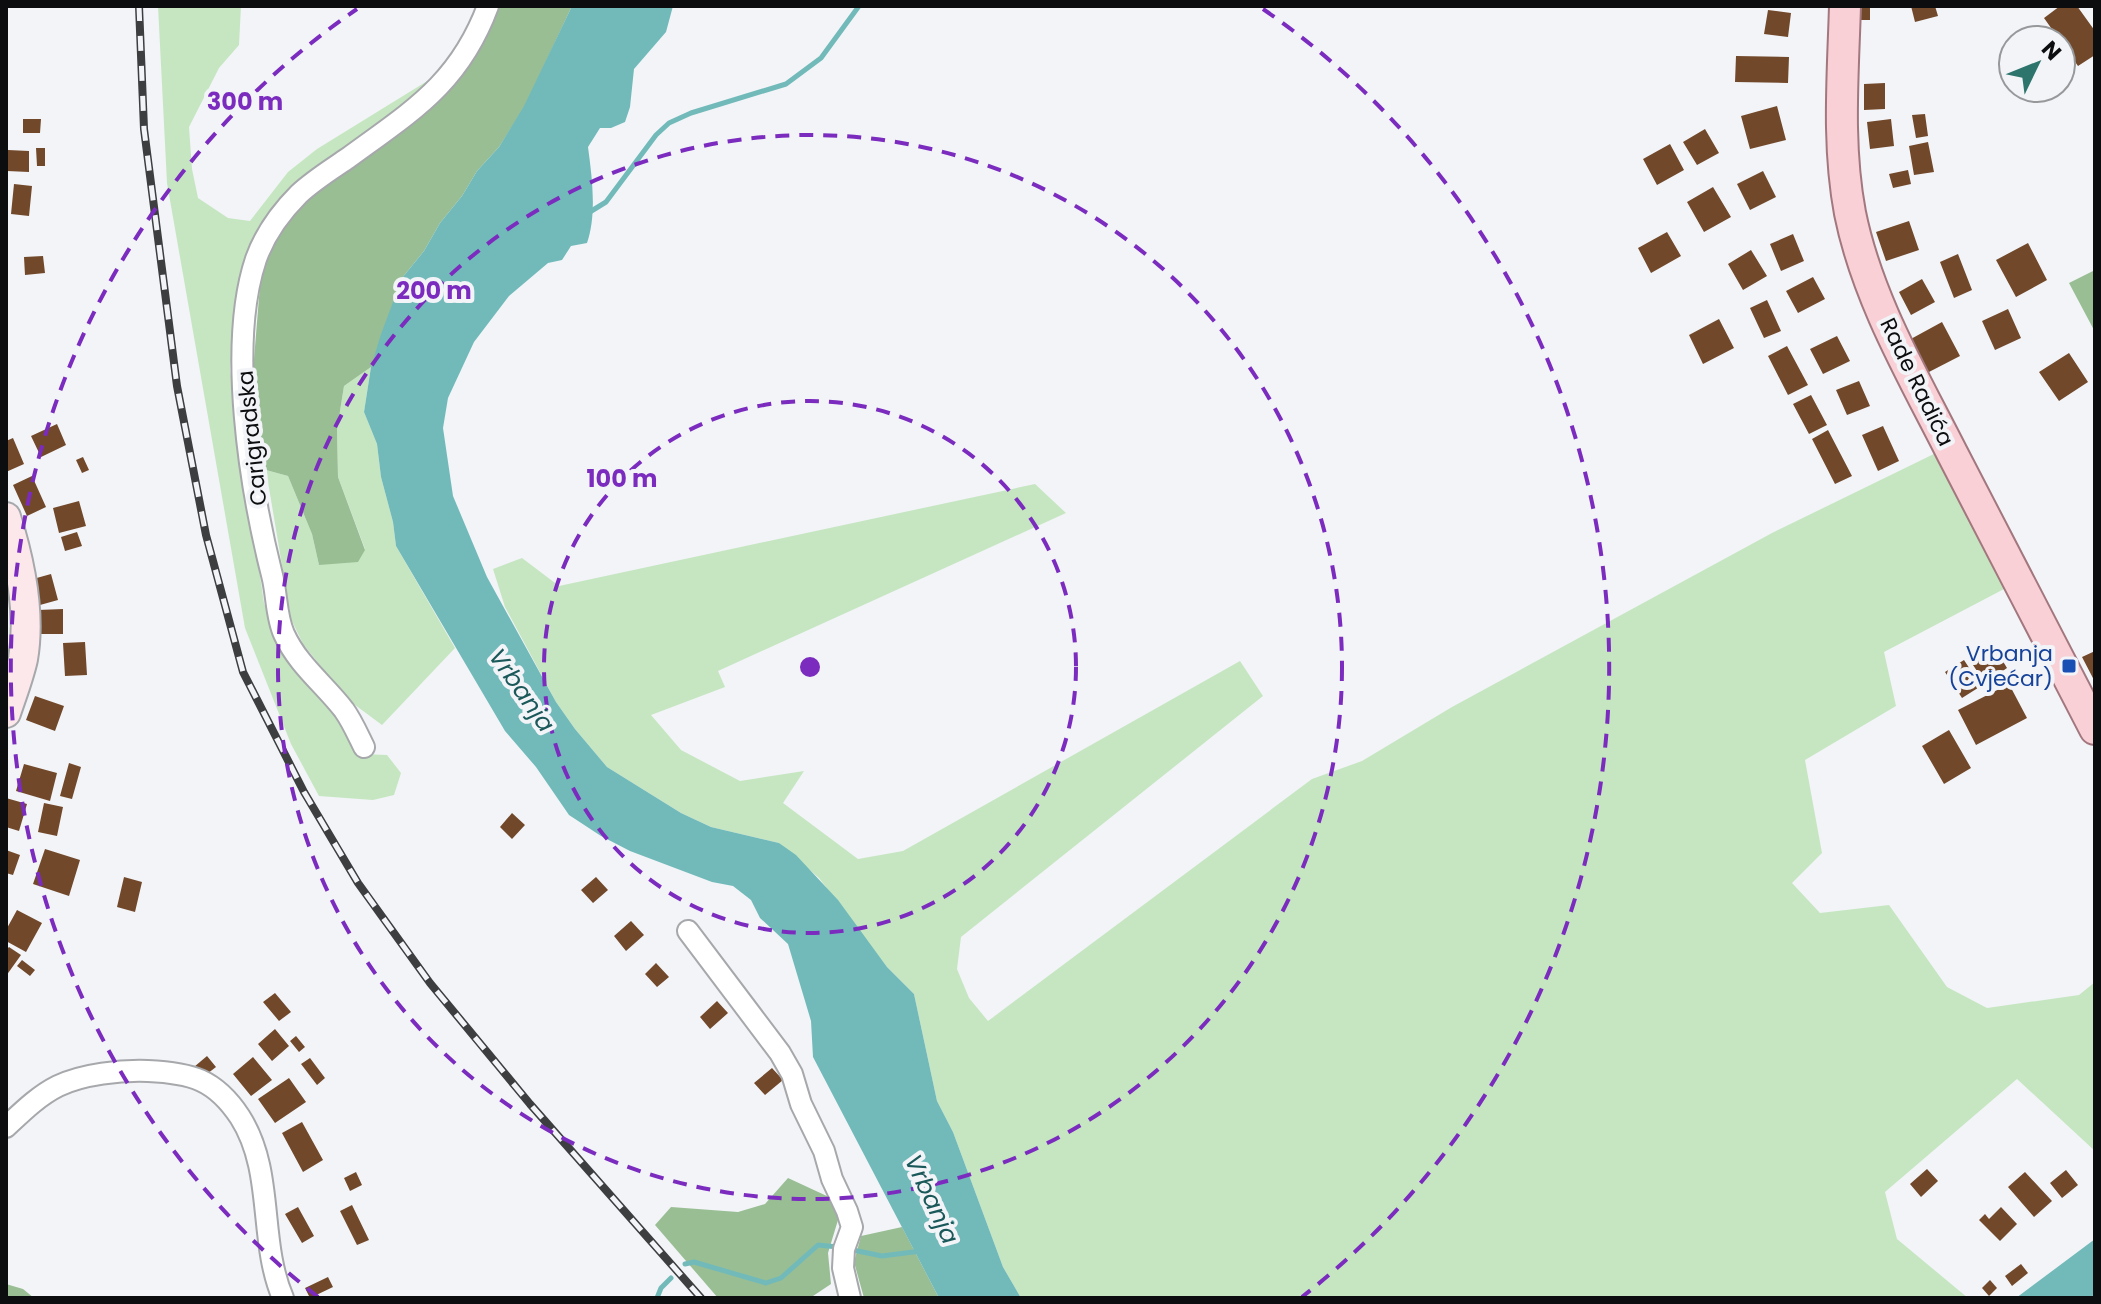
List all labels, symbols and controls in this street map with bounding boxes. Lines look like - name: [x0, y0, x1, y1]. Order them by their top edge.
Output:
- north arrow: [1997, 24, 2077, 104]
- text: N: [2034, 34, 2068, 67]
- text: 300 m: [207, 85, 283, 118]
- text: 200 m: [396, 274, 472, 307]
- street label: Rade Radića: [1873, 313, 1961, 451]
- street label: Carigradska: [229, 369, 275, 507]
- text: 100 m: [587, 462, 657, 495]
- place label: Vrbanja (Cvjećar): [1948, 638, 2053, 694]
- water label: Vrbanja: [481, 642, 563, 738]
- centre of rings: [796, 653, 824, 681]
- marker: Vrbanja (Cvjećar): [2060, 657, 2078, 675]
- water label: Vrbanja: [897, 1149, 967, 1249]

